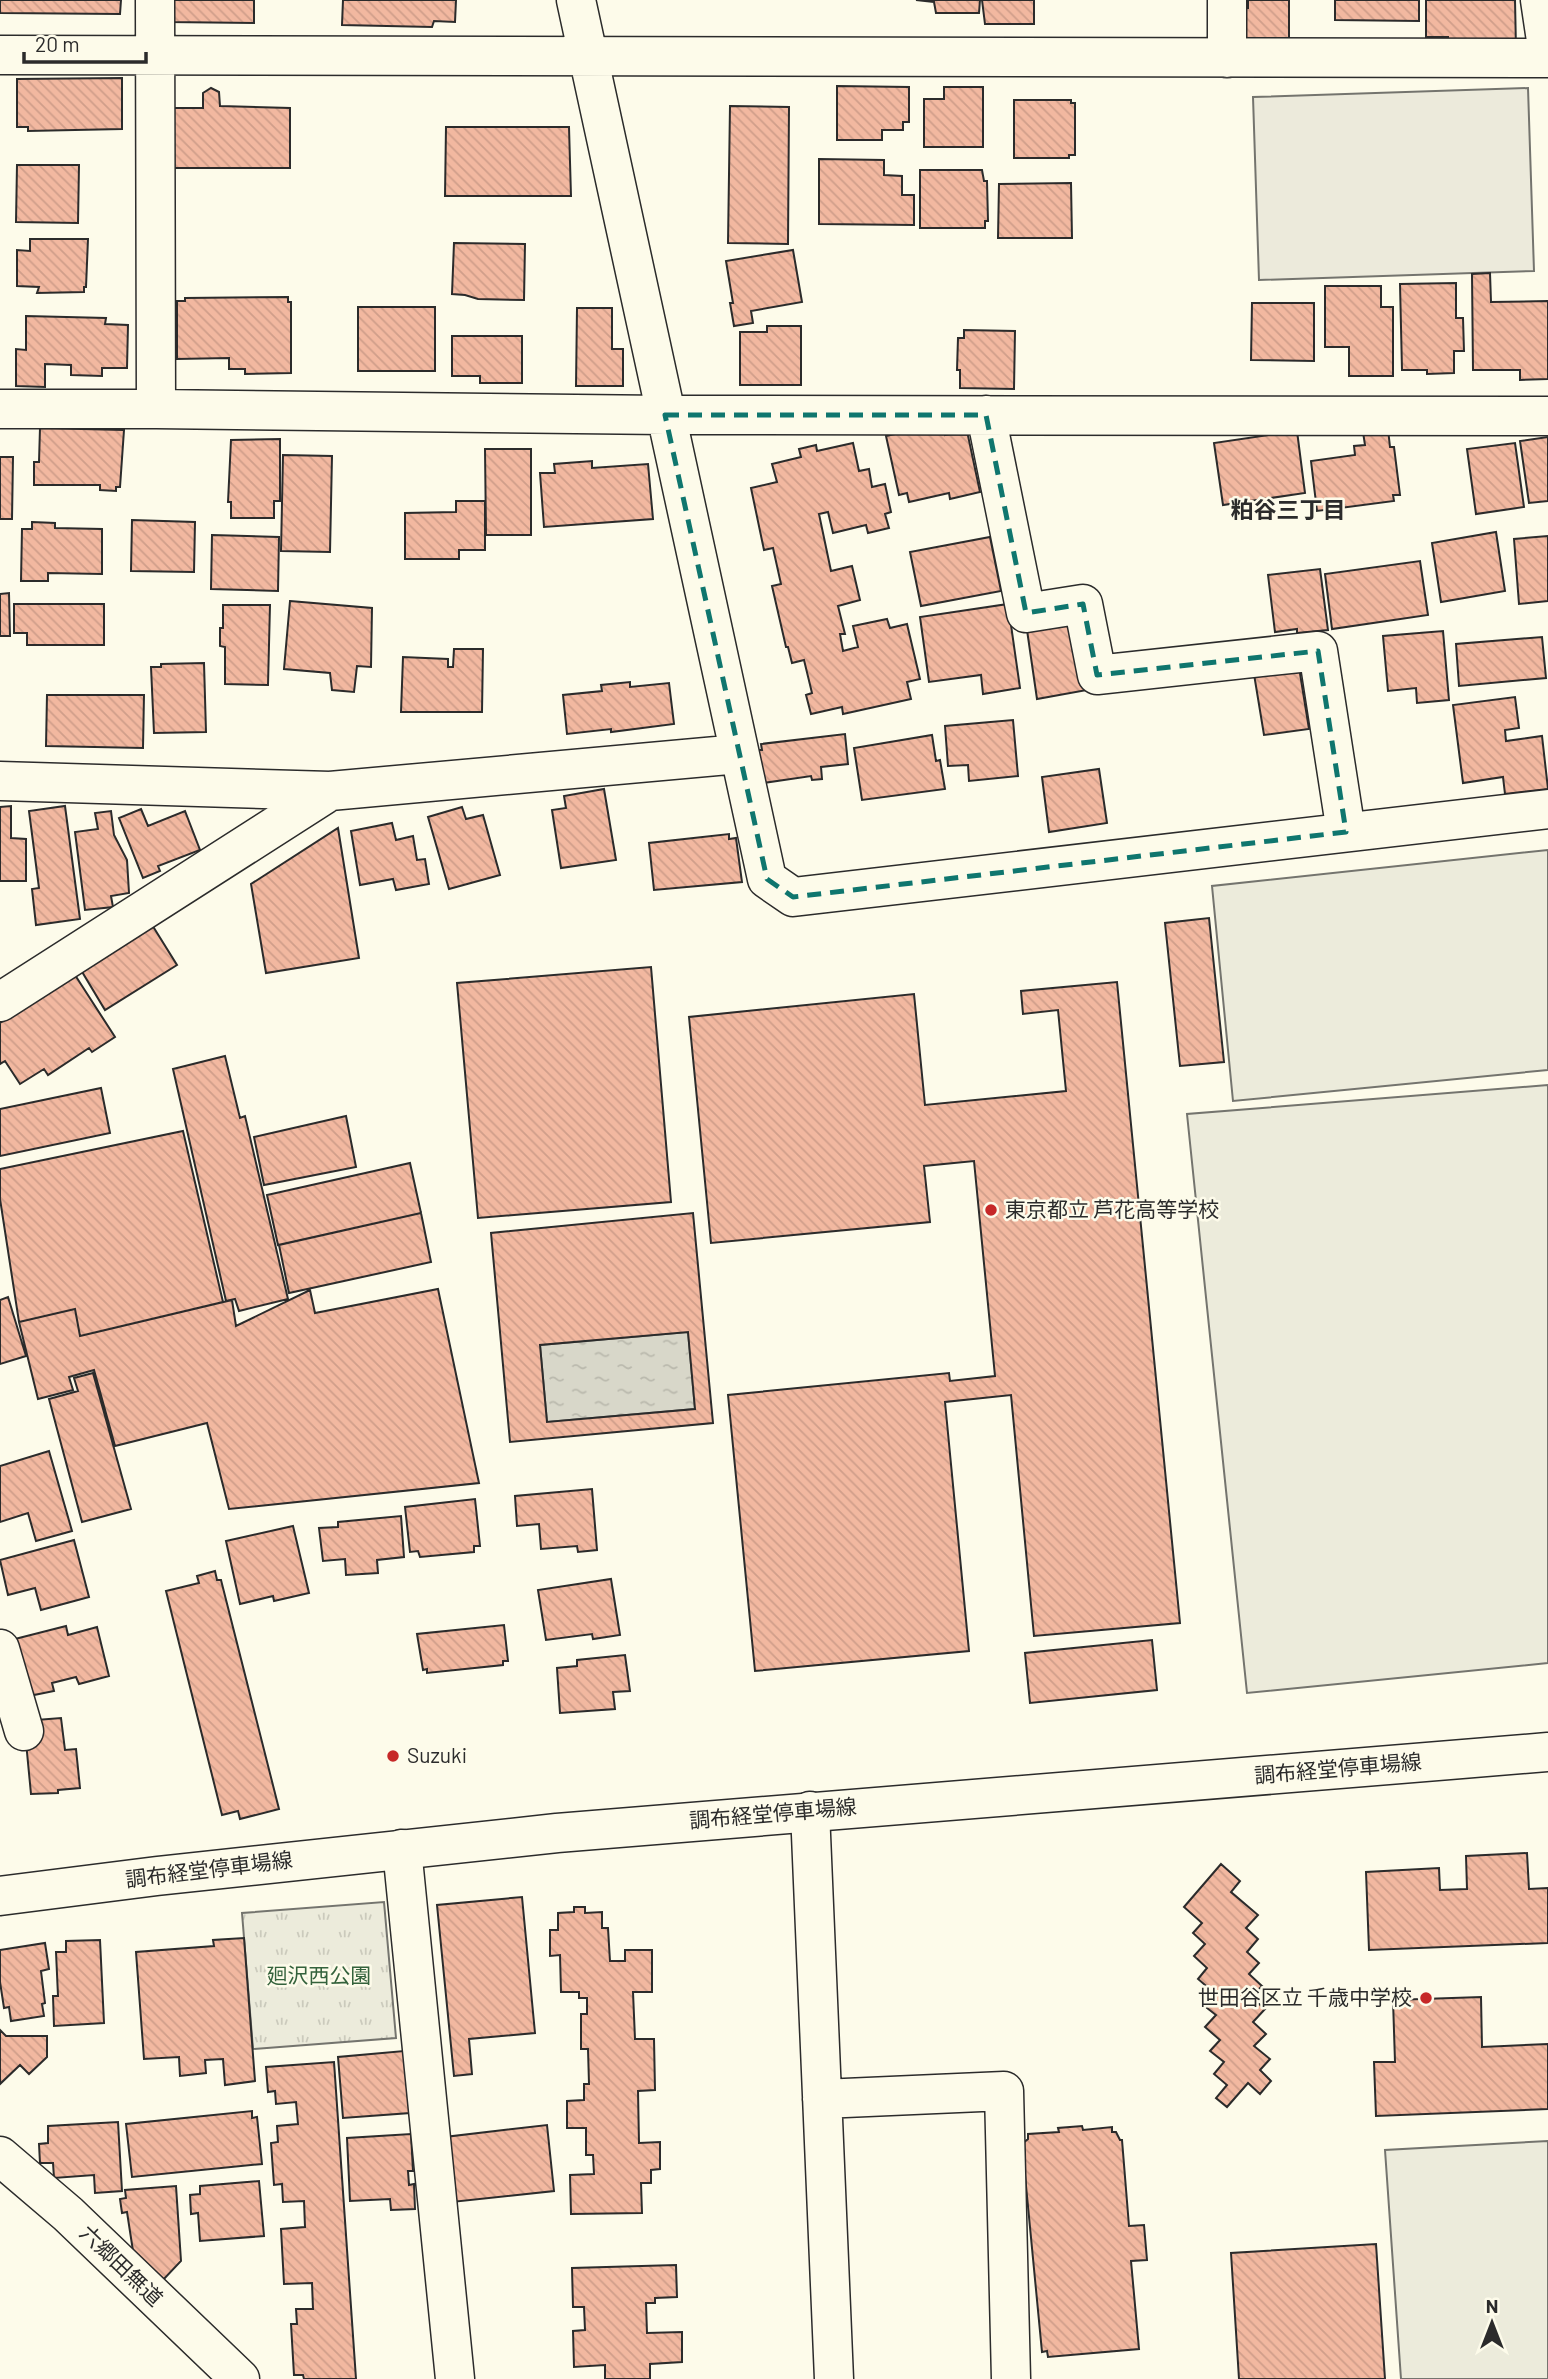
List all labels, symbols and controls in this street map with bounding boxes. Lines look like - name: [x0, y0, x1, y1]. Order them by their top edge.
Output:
- scale bar: [24, 21, 147, 65]
- text: 20 m: [35, 31, 80, 56]
- district label: 粕谷三丁目: [1231, 495, 1346, 523]
- place label: 東京都立 芦花高等学校: [1005, 1196, 1219, 1221]
- marker: 東京都立 芦花高等学校: [983, 1202, 999, 1218]
- place label: Suzuki: [407, 1742, 467, 1767]
- marker: Suzuki: [385, 1748, 401, 1764]
- street label: 調布経堂停車場線: [1253, 1748, 1423, 1787]
- street label: 調布経堂停車場線: [688, 1793, 858, 1832]
- street label: 調布経堂停車場線: [124, 1846, 294, 1891]
- park label: 廻沢西公園: [267, 1962, 372, 1987]
- place label: 世田谷区立 千歳中学校: [1198, 1984, 1412, 2009]
- marker: 世田谷区立 千歳中学校: [1418, 1990, 1434, 2006]
- street label: 六郷田無道: [76, 2219, 168, 2310]
- north arrow: [1457, 2288, 1527, 2358]
- text: N: [1486, 2294, 1498, 2317]

